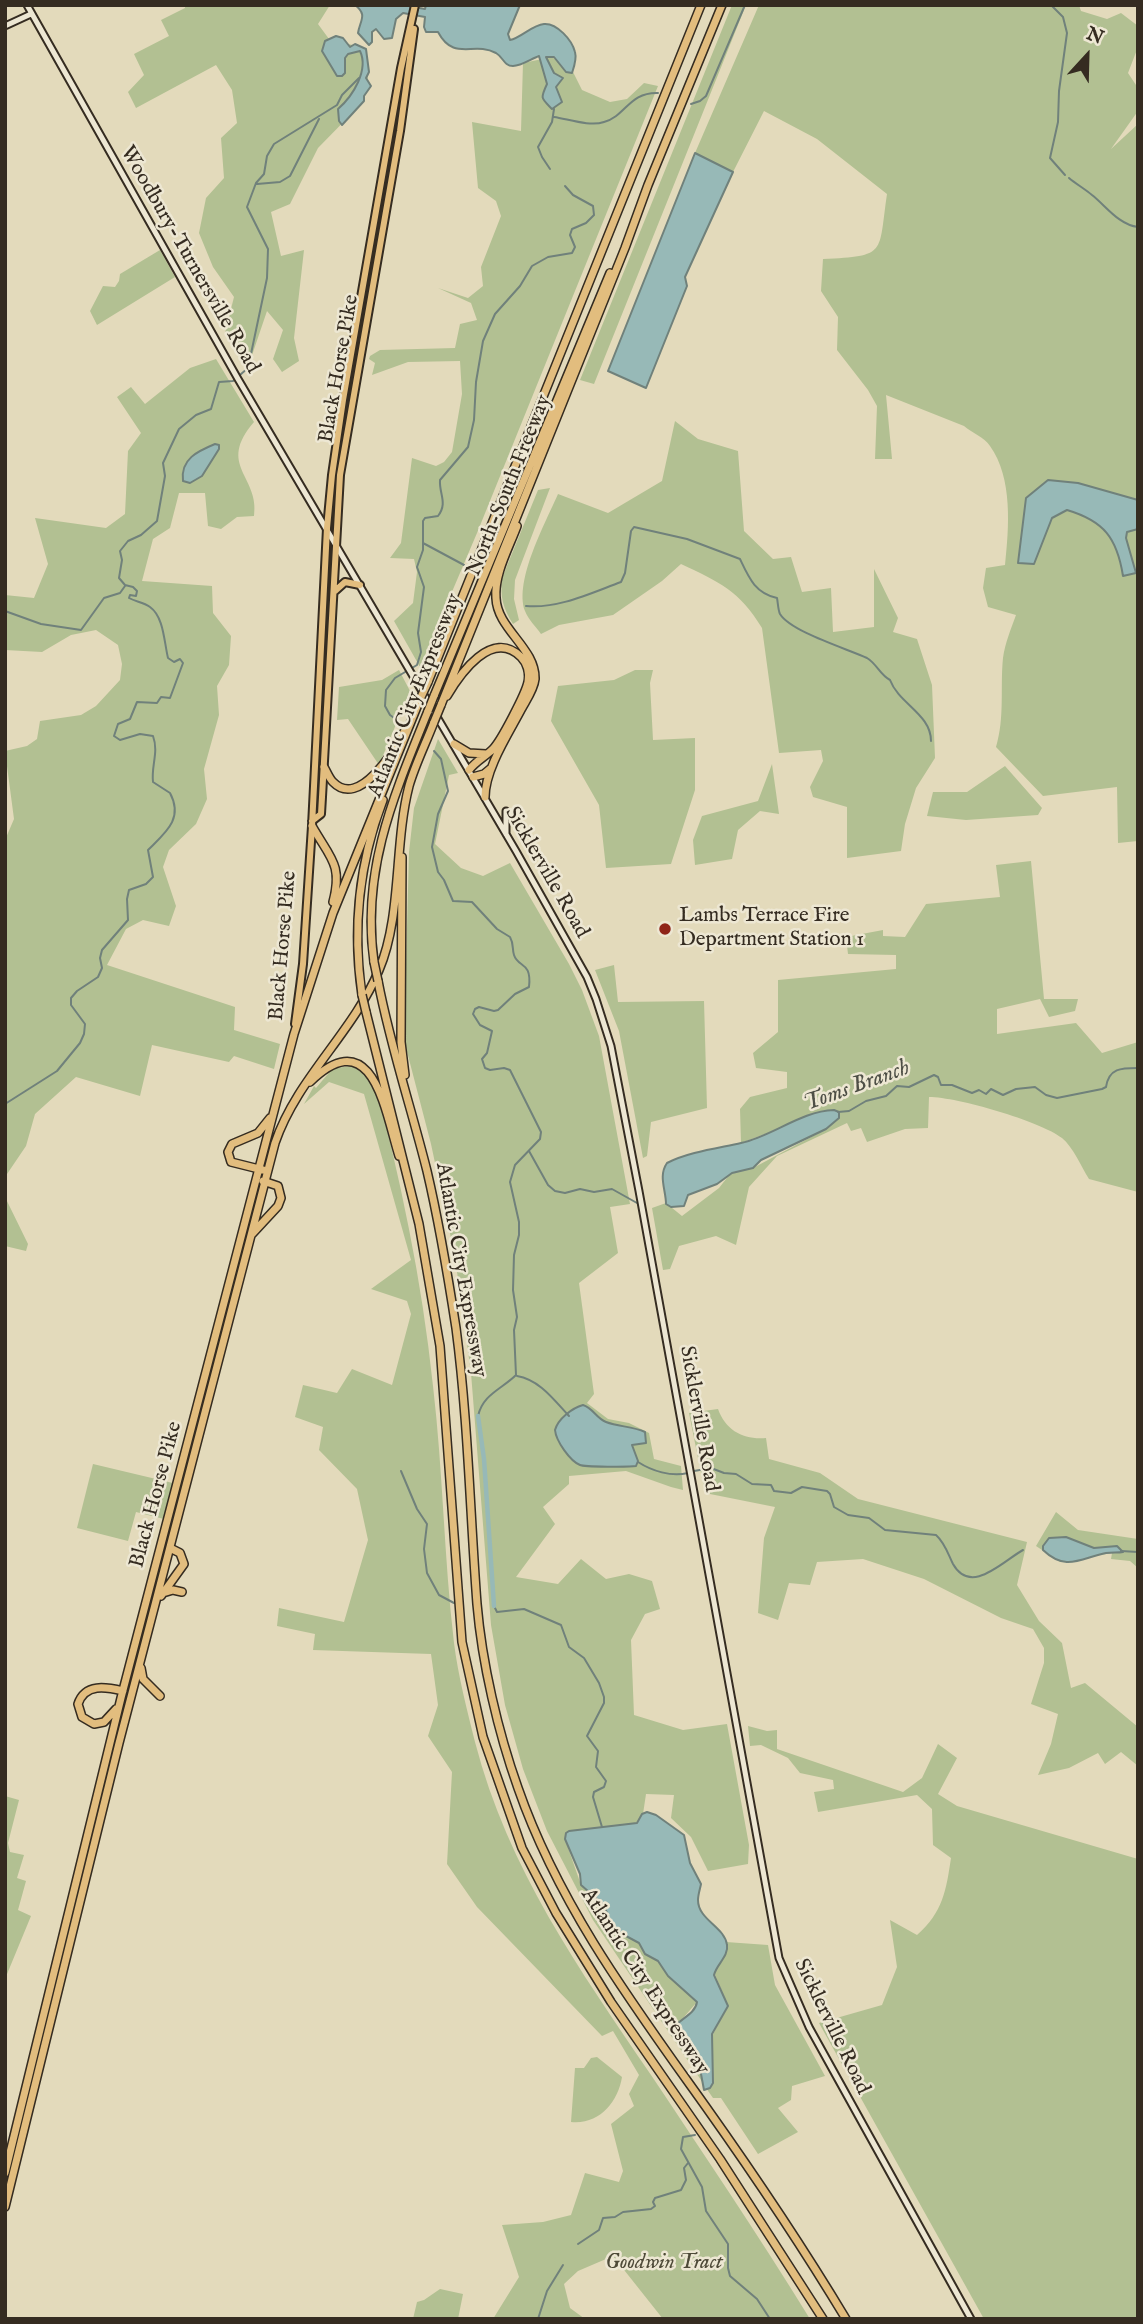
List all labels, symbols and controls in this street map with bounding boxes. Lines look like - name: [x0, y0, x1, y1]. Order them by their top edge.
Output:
- north arrow: [1052, 21, 1122, 91]
- text: N: [1083, 22, 1107, 51]
- street label: Woodbury-Turnersville Road: [113, 142, 265, 378]
- street label: Black Horse Pike: [315, 293, 365, 445]
- street label: North-South Freeway: [462, 392, 558, 580]
- street label: Atlantic City Expressway: [364, 590, 468, 802]
- street label: Sicklerville Road: [498, 803, 594, 943]
- street label: Black Horse Pike: [265, 870, 303, 1022]
- place label: Lambs Terrace Fire Department Station 1: [679, 904, 864, 954]
- marker: Lambs Terrace Fire Department Station 1: [657, 921, 673, 937]
- water label: Toms Branch: [800, 1055, 914, 1119]
- street label: Atlantic City Expressway: [429, 1161, 491, 1379]
- street label: Sicklerville Road: [673, 1344, 723, 1494]
- street label: Black Horse Pike: [125, 1419, 189, 1571]
- street label: Atlantic City Expressway: [574, 1884, 714, 2080]
- street label: Sicklerville Road: [787, 1955, 875, 2099]
- park label: Goodwin Tract: [605, 2251, 723, 2277]

